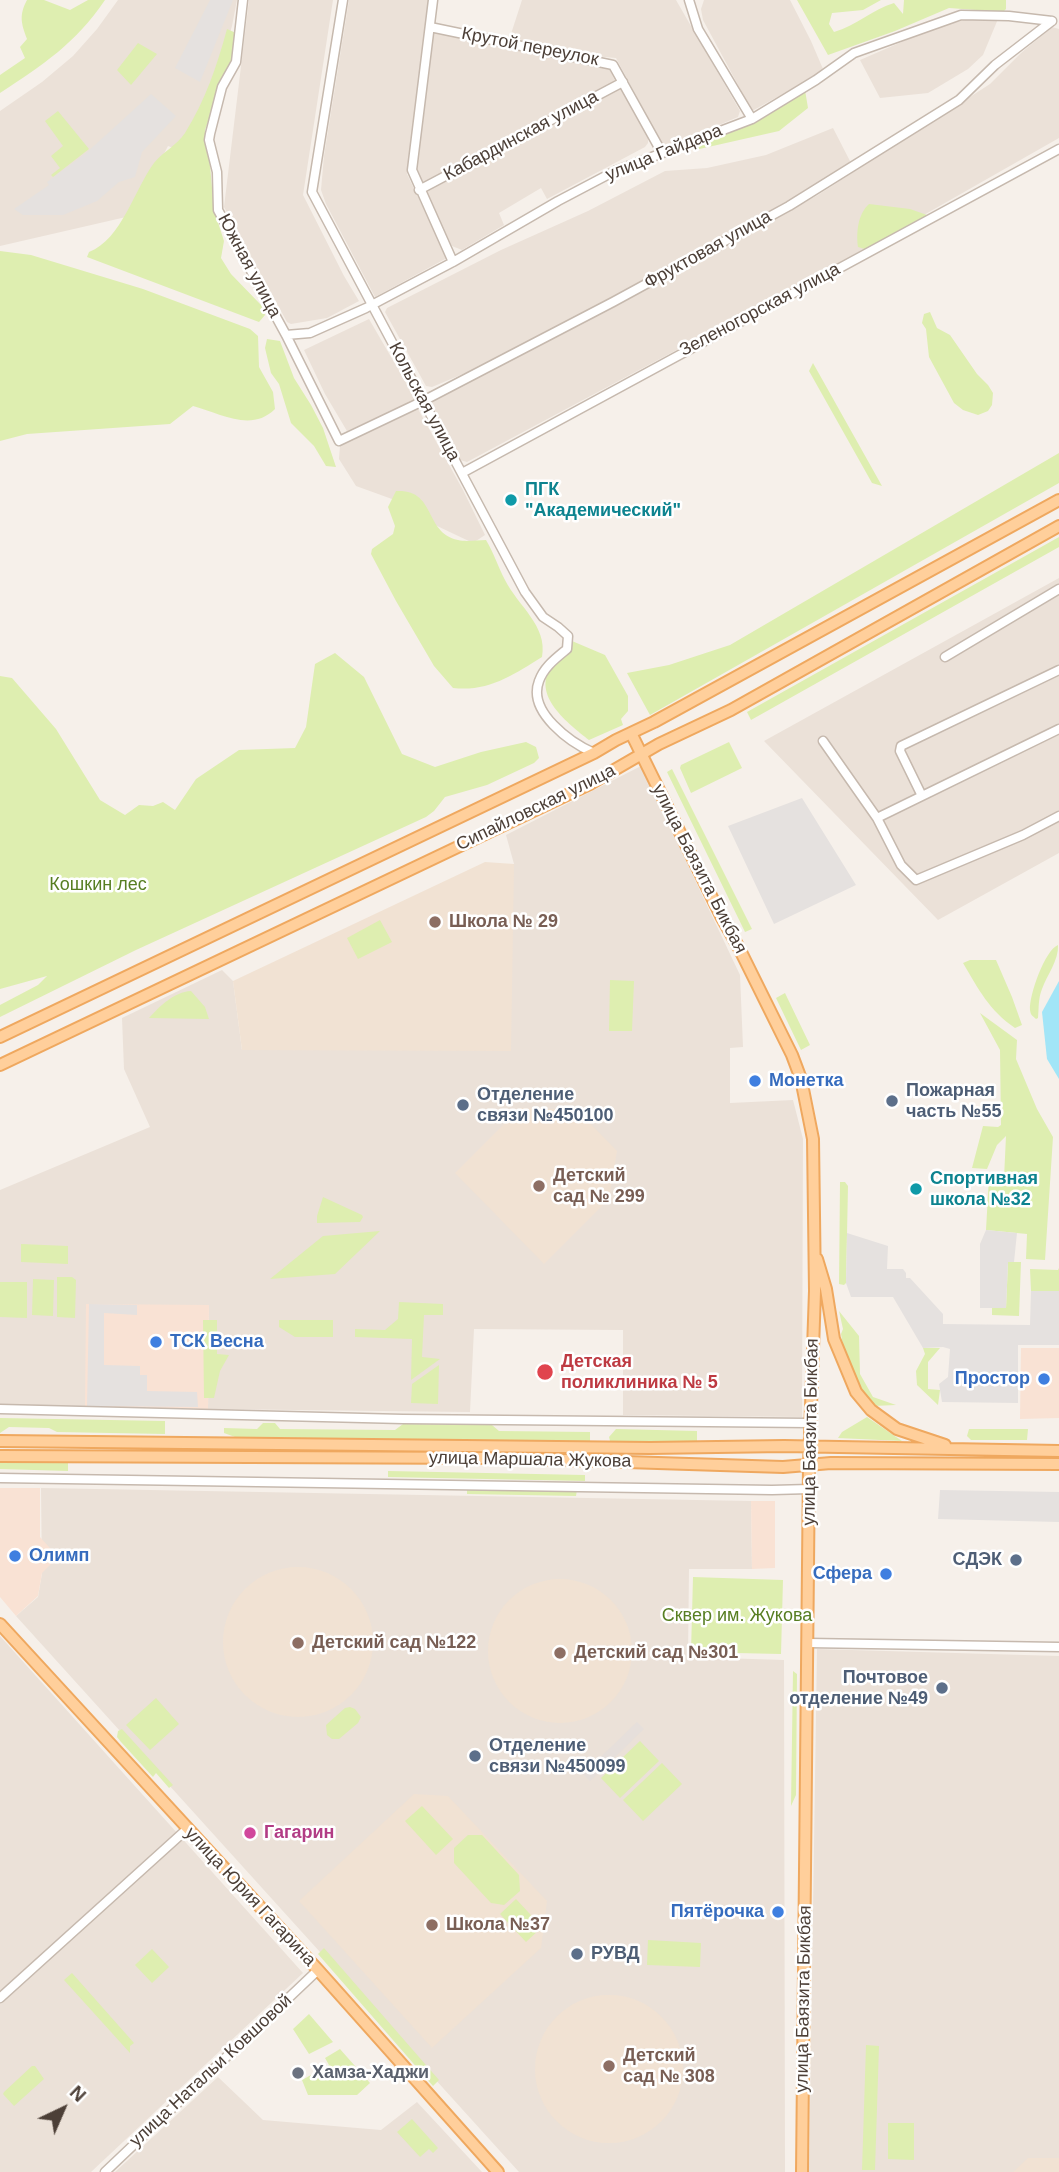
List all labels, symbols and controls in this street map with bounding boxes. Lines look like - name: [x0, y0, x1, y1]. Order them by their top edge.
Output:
- street label: Крутой переулок: [460, 23, 600, 71]
- street label: Кабардинская улица: [440, 86, 602, 186]
- street label: улица Гайдара: [603, 120, 725, 186]
- street label: Фруктовая улица: [641, 206, 775, 294]
- street label: Южная улица: [213, 210, 285, 322]
- street label: Зеленогорская улица: [676, 259, 844, 361]
- street label: Кольская улица: [384, 339, 464, 465]
- place label: ПГК "Академический": [525, 479, 681, 522]
- marker: ПГК "Академический": [503, 492, 519, 508]
- street label: Сипайловская улица: [453, 760, 619, 856]
- street label: улица Баязита Бикбая: [647, 781, 751, 957]
- park label: Кошкин лес: [49, 874, 147, 896]
- place label: Школа № 29: [449, 911, 558, 933]
- marker: Школа № 29: [427, 914, 443, 930]
- place label: Монетка: [769, 1070, 843, 1092]
- marker: Монетка: [747, 1073, 763, 1089]
- place label: Пожарная часть №55: [906, 1080, 1001, 1122]
- place label: Отделение связи №450100: [477, 1084, 613, 1126]
- marker: Пожарная часть №55: [884, 1093, 900, 1109]
- marker: Отделение связи №450100: [455, 1097, 471, 1113]
- place label: Детский сад № 299: [553, 1165, 645, 1208]
- place label: Спортивная школа №32: [930, 1168, 1038, 1210]
- marker: Детский сад № 299: [531, 1178, 547, 1194]
- marker: Спортивная школа №32: [908, 1181, 924, 1197]
- place label: ТСК Весна: [170, 1331, 264, 1353]
- marker: ТСК Весна: [148, 1334, 164, 1350]
- street label: улица Баязита Бикбая: [799, 1338, 823, 1526]
- place label: Детская поликлиника № 5: [561, 1351, 718, 1394]
- marker: Детская поликлиника № 5: [535, 1362, 555, 1382]
- place label: Простор: [955, 1368, 1030, 1390]
- marker: Простор: [1036, 1371, 1052, 1387]
- street label: улица Маршала Жукова: [429, 1447, 631, 1473]
- place label: Олимп: [29, 1545, 89, 1567]
- marker: Олимп: [7, 1548, 23, 1564]
- place label: СДЭК: [953, 1549, 1002, 1571]
- marker: СДЭК: [1008, 1552, 1024, 1568]
- place label: Сфера: [813, 1563, 872, 1585]
- marker: Сфера: [878, 1566, 894, 1582]
- park label: Сквер им. Жукова: [662, 1605, 812, 1627]
- place label: Детский сад №122: [312, 1632, 476, 1654]
- marker: Детский сад №122: [290, 1635, 306, 1651]
- place label: Детский сад №301: [574, 1642, 738, 1664]
- marker: Детский сад №301: [552, 1645, 568, 1661]
- place label: Почтовое отделение №49: [789, 1667, 928, 1710]
- marker: Почтовое отделение №49: [934, 1680, 950, 1696]
- place label: Отделение связи №450099: [489, 1735, 625, 1778]
- marker: Отделение связи №450099: [467, 1748, 483, 1764]
- place label: Гагарин: [264, 1822, 334, 1844]
- street label: улица Юрия Гагарина: [180, 1823, 320, 1971]
- marker: Гагарин: [242, 1825, 258, 1841]
- place label: Пятёрочка: [671, 1901, 764, 1923]
- marker: Пятёрочка: [770, 1904, 786, 1920]
- street label: улица Баязита Бикбая: [792, 1905, 816, 2093]
- place label: Школа №37: [446, 1914, 550, 1936]
- marker: Школа №37: [424, 1917, 440, 1933]
- place label: РУВД: [591, 1943, 640, 1965]
- marker: РУВД: [569, 1946, 585, 1962]
- street label: улица Натальи Ковшовой: [125, 1990, 297, 2152]
- place label: Детский сад № 308: [623, 2045, 715, 2088]
- marker: Детский сад № 308: [601, 2058, 617, 2074]
- place label: Хамза-Хаджи: [312, 2062, 429, 2084]
- marker: Хамза-Хаджи: [290, 2065, 306, 2081]
- north arrow: [28, 2074, 98, 2144]
- text: N: [66, 2081, 90, 2106]

